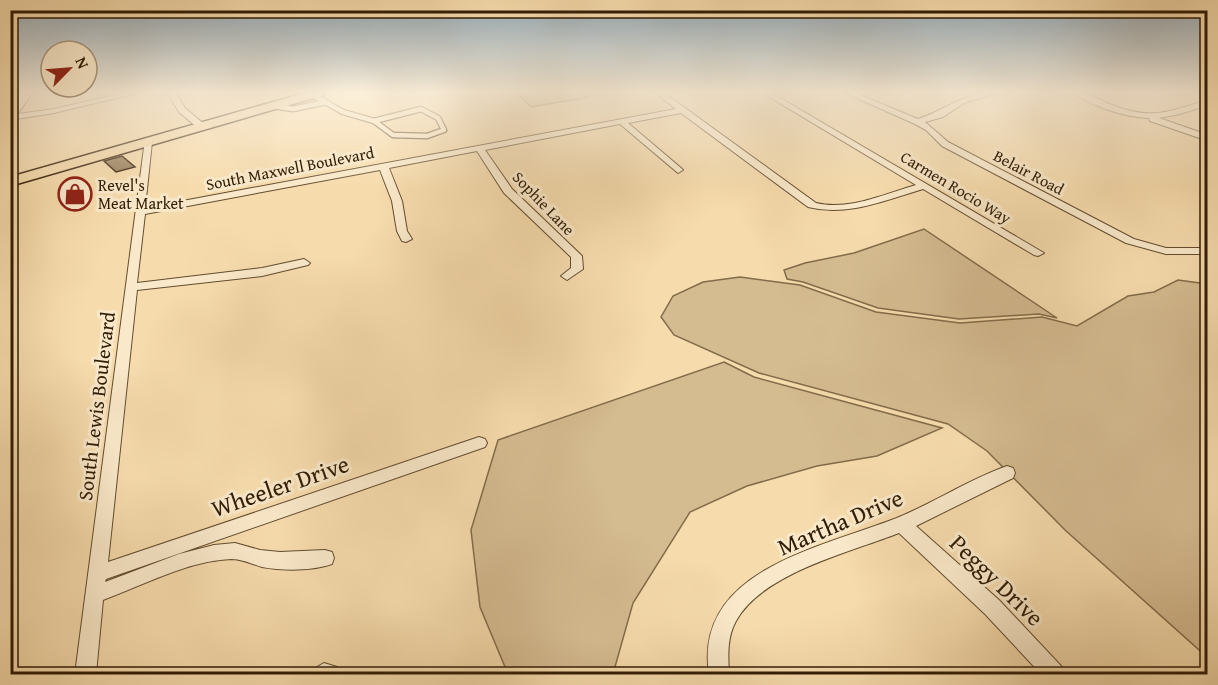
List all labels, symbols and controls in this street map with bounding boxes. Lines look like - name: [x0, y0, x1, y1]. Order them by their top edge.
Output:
- north arrow: [39, 39, 99, 99]
- text: N: [69, 53, 96, 73]
- street label: South Maxwell Boulevard: [204, 140, 377, 196]
- street label: Belair Road: [989, 143, 1069, 201]
- street label: Carmen Rocio Way: [896, 144, 1016, 230]
- street label: Sophie Lane: [507, 166, 581, 240]
- place label: Revel's Meat Market: [98, 173, 184, 215]
- shop icon: Revel's Meat Market: [57, 176, 93, 212]
- street label: South Lewis Boulevard: [70, 310, 122, 502]
- street label: Wheeler Drive: [206, 446, 354, 526]
- street label: Martha Drive: [772, 480, 908, 564]
- street label: Peggy Drive: [942, 526, 1052, 634]

